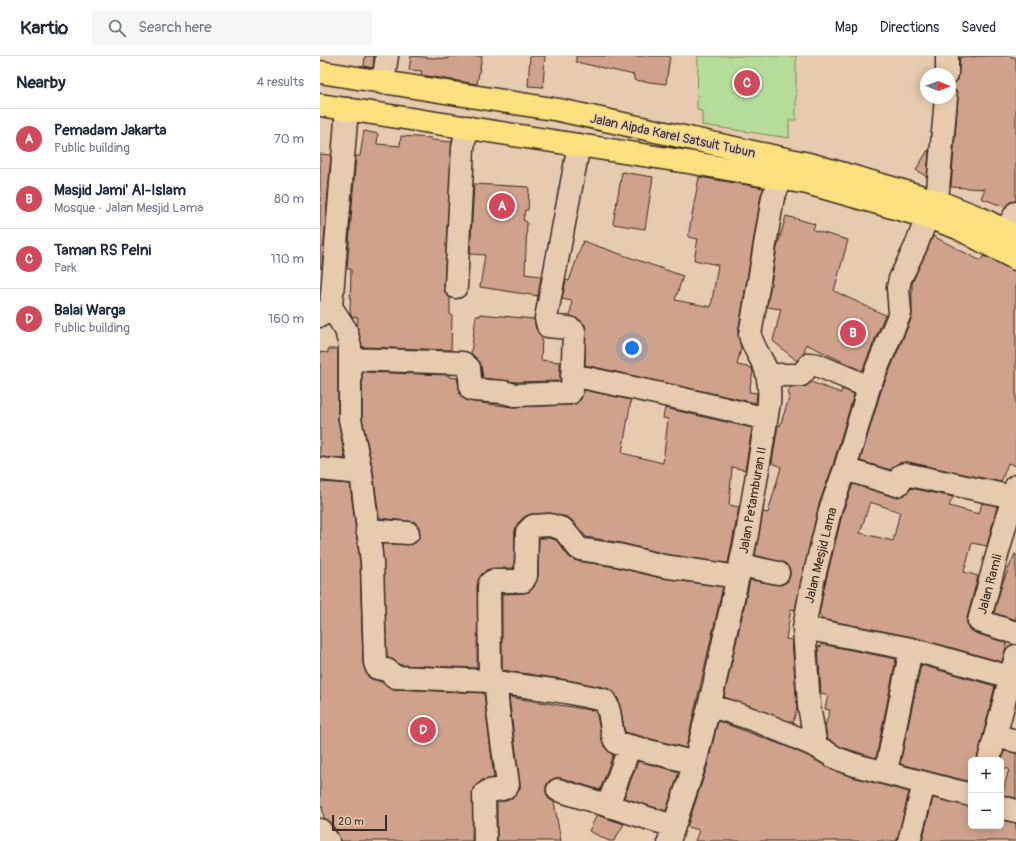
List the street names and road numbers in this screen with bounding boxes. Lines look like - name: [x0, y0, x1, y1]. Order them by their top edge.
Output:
- street label: Jalan Aipda Karel Satsuit Tubun: [589, 111, 757, 161]
- street label: Jalan Petamburan II: [736, 445, 770, 555]
- street label: Jalan Mesjid Lama: [801, 506, 841, 605]
- street label: Jalan Ramli: [974, 552, 1006, 616]

